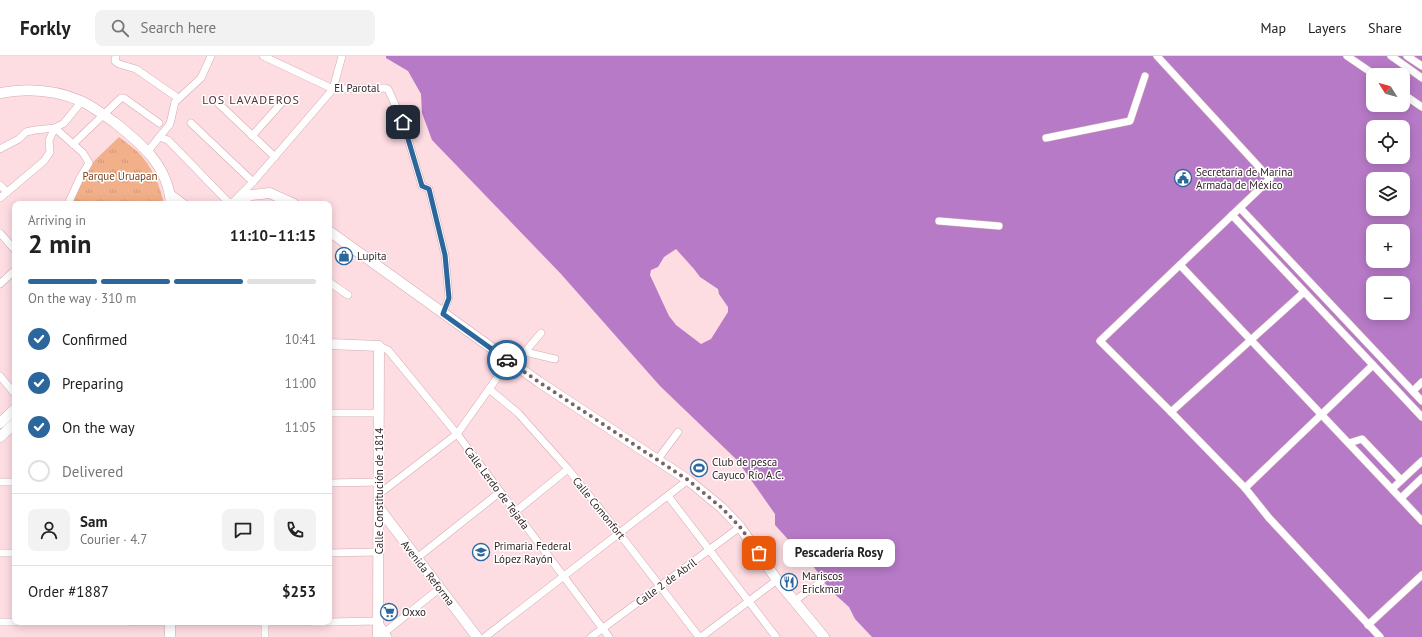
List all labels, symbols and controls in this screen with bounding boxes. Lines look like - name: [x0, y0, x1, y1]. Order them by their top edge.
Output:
- search box: [95, 10, 375, 46]
- text: Forkly: [20, 16, 71, 40]
- icon: search: [109, 17, 131, 39]
- text: Search here: [141, 18, 216, 37]
- text: Map: [1260, 19, 1286, 37]
- text: Layers: [1308, 19, 1346, 37]
- text: Share: [1368, 19, 1402, 37]
- north arrow: [1366, 68, 1410, 112]
- map controls: [1366, 68, 1410, 320]
- street label: El Parotal: [334, 81, 380, 95]
- district label: LOS LAVADEROS: [202, 92, 300, 107]
- pin: [386, 105, 420, 139]
- icon: home: [392, 111, 414, 133]
- button: locate: [1366, 120, 1410, 164]
- place label: Secretaría de Marina Armada de México: [1196, 165, 1293, 192]
- public building icon: Secretaría de Marina Armada de México: [1173, 168, 1193, 188]
- park label: Parque Uruapan: [82, 169, 158, 183]
- button: layers: [1366, 172, 1410, 216]
- text: Arriving in: [28, 212, 86, 229]
- button: +: [1366, 224, 1410, 268]
- text: 11:10–11:15: [230, 226, 316, 245]
- text: 2 min: [28, 227, 91, 260]
- shop icon: Lupita: [334, 246, 354, 266]
- place label: Lupita: [357, 249, 386, 263]
- button: −: [1366, 276, 1410, 320]
- text: On the way · 310 m: [28, 290, 136, 307]
- icon: check: [28, 328, 50, 350]
- text: Confirmed: [62, 330, 127, 349]
- text: 10:41: [285, 331, 316, 348]
- courier: [487, 340, 527, 380]
- icon: car: [496, 349, 518, 371]
- icon: check: [28, 372, 50, 394]
- text: Preparing: [62, 374, 124, 393]
- text: 11:00: [285, 375, 316, 392]
- icon: check: [28, 416, 50, 438]
- text: On the way: [62, 418, 135, 437]
- text: 11:05: [285, 419, 316, 436]
- street label: Calle Constitución de 1814: [372, 428, 386, 554]
- street label: Calle Lerdo de Tejada: [461, 444, 533, 532]
- place label: Club de pesca Cayuco Río A.C.: [712, 455, 784, 482]
- sports icon: Club de pesca Cayuco Río A.C.: [689, 458, 709, 478]
- text: Delivered: [62, 462, 123, 481]
- street label: Calle Comonfort: [570, 474, 629, 542]
- button: person: [28, 509, 70, 551]
- button: chat: [222, 509, 264, 551]
- button: phone: [274, 509, 316, 551]
- text: Sam: [80, 512, 107, 531]
- text: Courier · 4.7: [80, 531, 147, 548]
- pin: [742, 536, 776, 570]
- street label: Avenida Reforma: [398, 538, 458, 608]
- place label: Primaria Federal López Rayón: [494, 539, 572, 566]
- callout: Pescadería Rosy: [783, 539, 895, 567]
- school or university icon: Primaria Federal López Rayón: [471, 542, 491, 562]
- icon: bag: [748, 542, 770, 564]
- text: Pescadería Rosy: [795, 544, 883, 561]
- street label: Calle 2 de Abril: [633, 555, 700, 609]
- place label: Mariscos Erickmar: [802, 569, 843, 596]
- restaurant icon: Mariscos Erickmar: [779, 572, 799, 592]
- text: Order #1887: [28, 582, 109, 601]
- text: $253: [282, 582, 316, 601]
- supermarket icon: Oxxo: [379, 602, 399, 622]
- place label: Oxxo: [402, 605, 426, 619]

